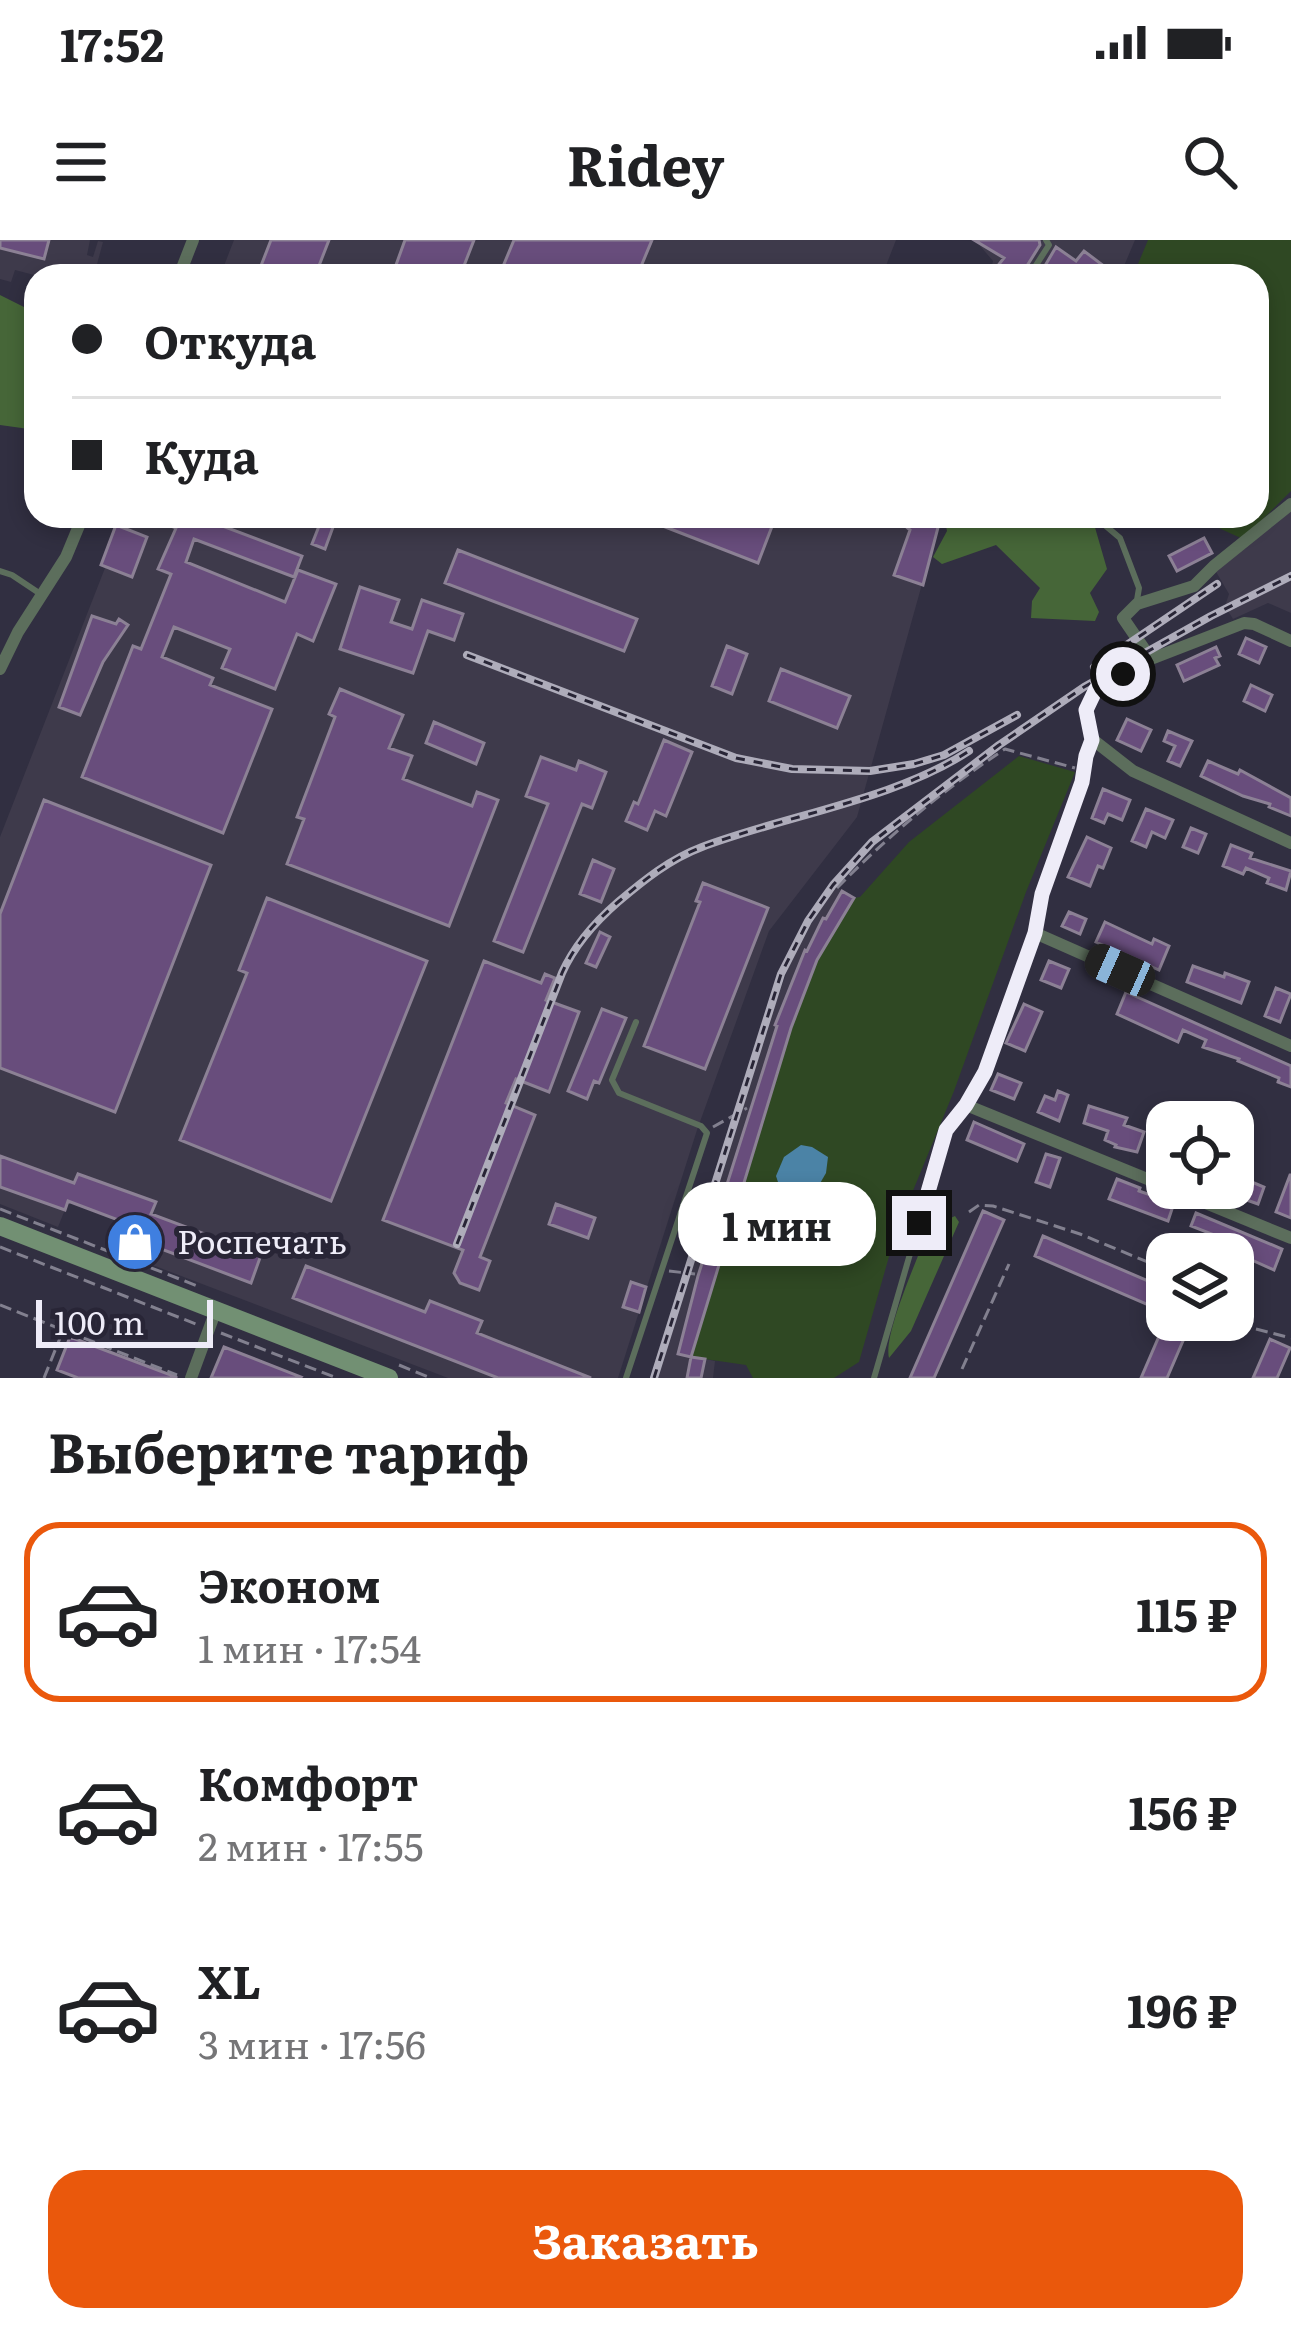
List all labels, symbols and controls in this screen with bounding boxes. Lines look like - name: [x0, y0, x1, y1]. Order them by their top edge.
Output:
- text: 17:52: [60, 9, 164, 76]
- text: Ridey: [567, 122, 724, 203]
- icon: menu: [48, 129, 114, 195]
- icon: search: [1177, 129, 1243, 195]
- text: Откуда: [144, 306, 316, 373]
- text: Куда: [144, 421, 259, 488]
- route start: [1096, 647, 1150, 701]
- car: [1080, 939, 1160, 1001]
- map controls: [1146, 1101, 1254, 1341]
- button: locate: [1146, 1101, 1254, 1209]
- callout: 1 мин: [679, 1181, 877, 1265]
- text: 1 мин: [722, 1195, 832, 1253]
- route end: [892, 1196, 946, 1250]
- shop icon: Роспечать: [104, 1211, 166, 1273]
- place label: Роспечать: [177, 1215, 347, 1264]
- button: layers: [1146, 1233, 1254, 1341]
- scale bar: [36, 1294, 213, 1347]
- text: 100 m: [54, 1296, 144, 1345]
- text: Выберите тариф: [48, 1409, 529, 1490]
- text: Эконом: [198, 1550, 381, 1617]
- icon: car: [54, 1558, 162, 1666]
- text: 115 ₽: [1136, 1579, 1237, 1646]
- text: 1 мин · 17:54: [198, 1617, 421, 1675]
- text: Комфорт: [198, 1748, 419, 1815]
- icon: car: [54, 1756, 162, 1864]
- text: 156 ₽: [1129, 1777, 1237, 1844]
- text: 2 мин · 17:55: [198, 1815, 423, 1873]
- text: XL: [198, 1946, 261, 2013]
- icon: car: [54, 1954, 162, 2062]
- text: 196 ₽: [1127, 1975, 1237, 2042]
- text: 3 мин · 17:56: [198, 2013, 426, 2071]
- button: Заказать: [48, 2170, 1243, 2308]

